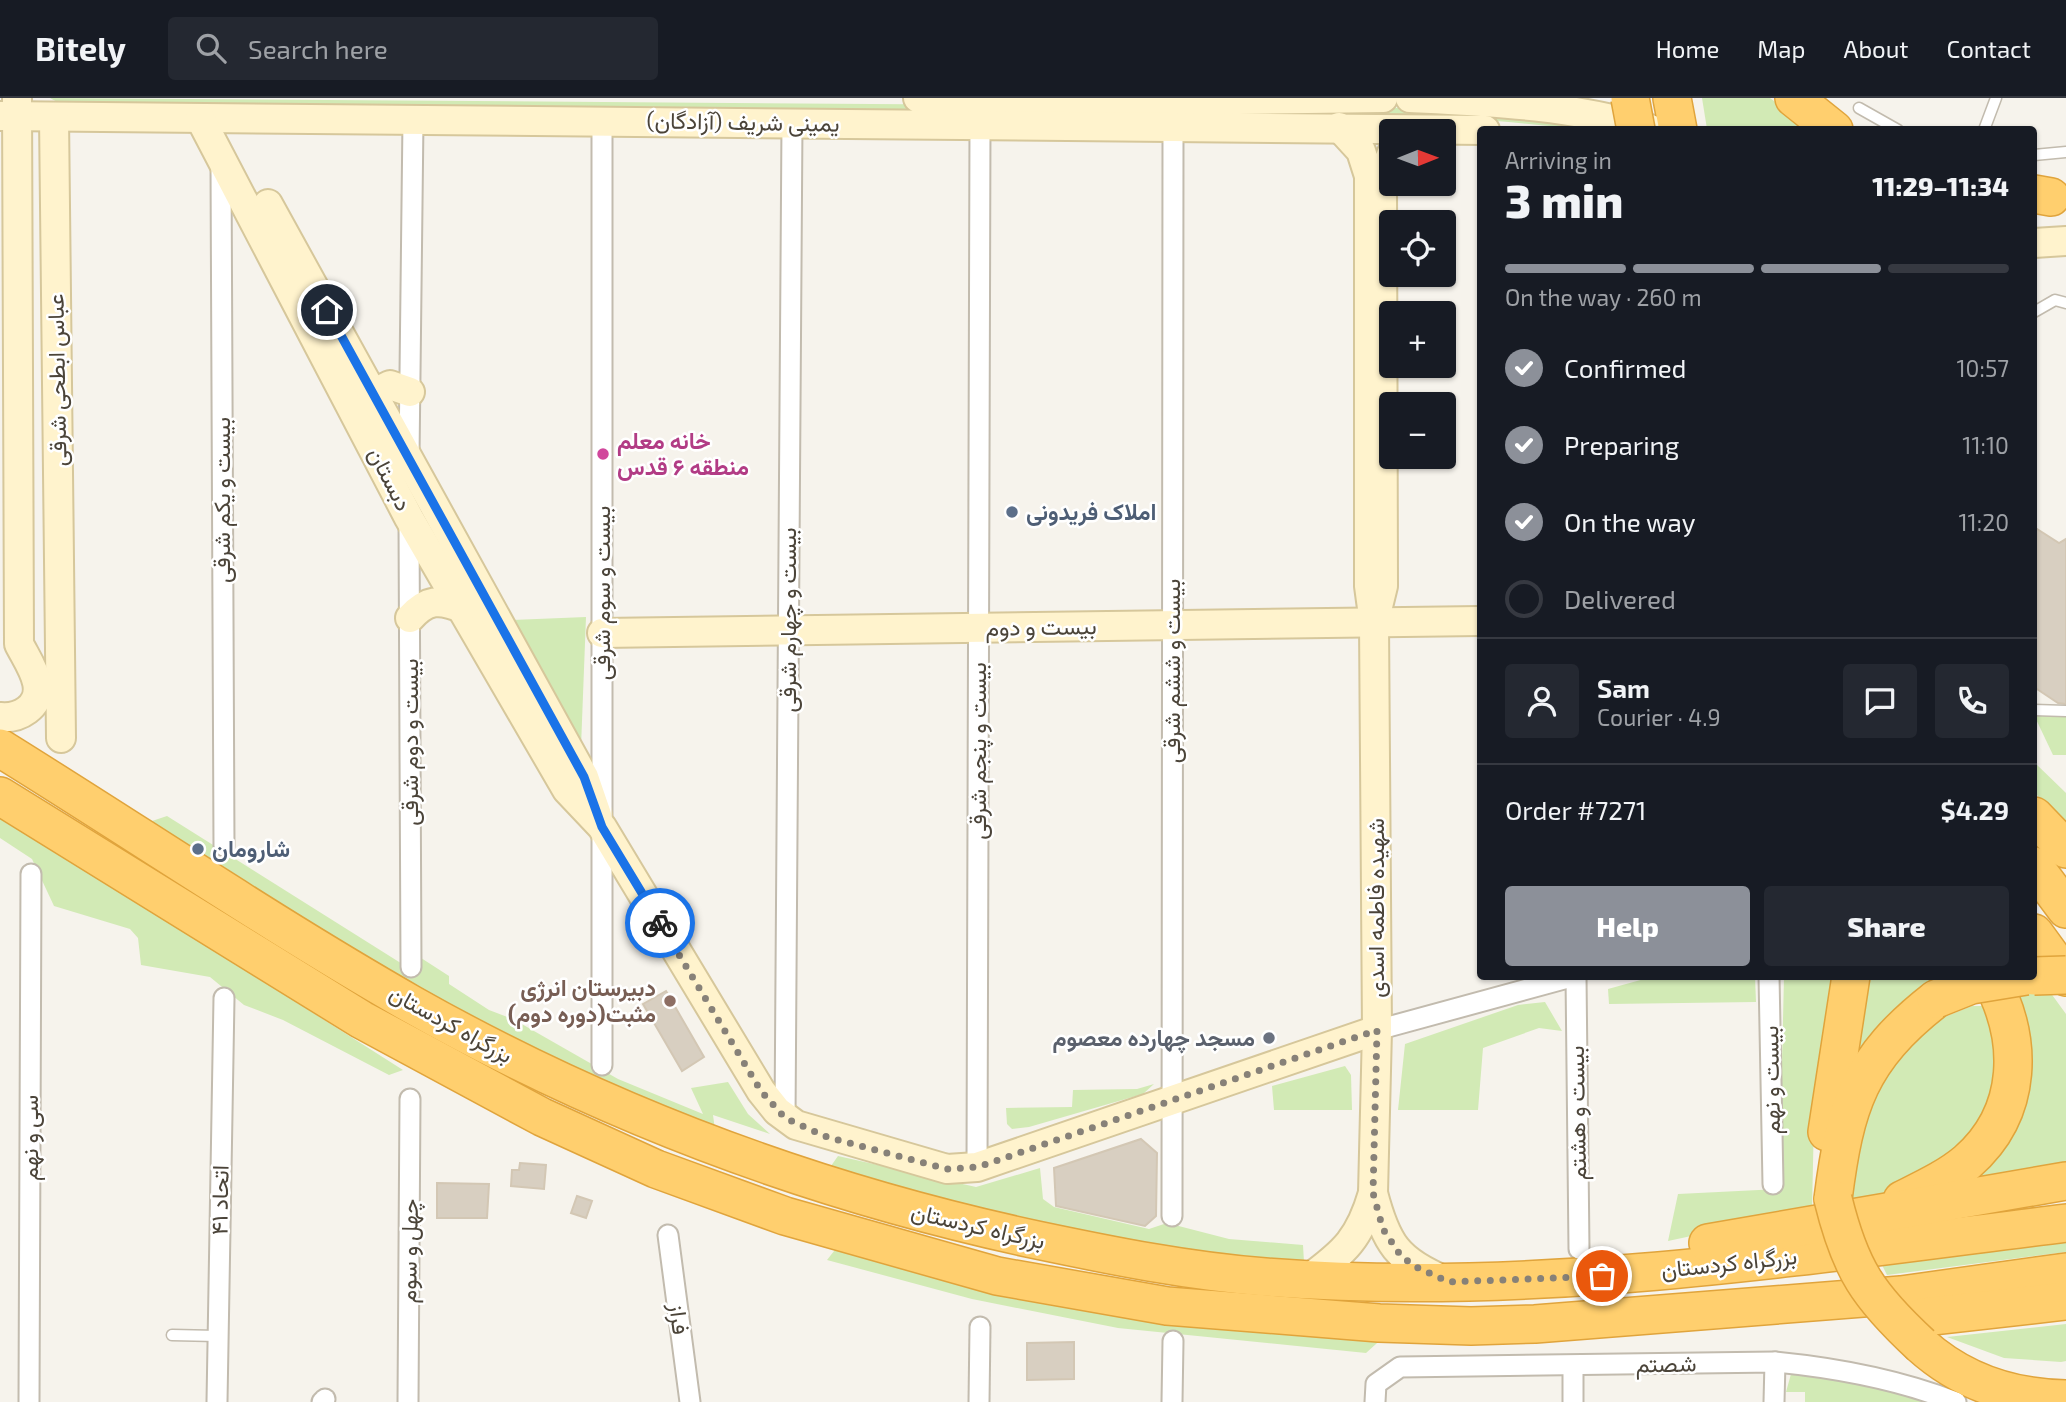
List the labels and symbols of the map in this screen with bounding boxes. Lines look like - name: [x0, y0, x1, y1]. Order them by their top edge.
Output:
- street label: یمینی شریف (آزادگان): [646, 105, 840, 139]
- north arrow: [1379, 119, 1456, 196]
- pin: [297, 280, 357, 340]
- street label: عباس ابطحی شرقی: [40, 293, 74, 467]
- street label: بیست و یکم شرقی: [207, 417, 237, 583]
- place label: خانه معلم منطقه ۶ قدس: [617, 426, 749, 481]
- street label: دبستان: [363, 442, 419, 515]
- marker: خانه معلم منطقه ۶ قدس: [595, 446, 611, 462]
- place label: املاک فریدونی: [1026, 497, 1156, 527]
- marker: املاک فریدونی: [1004, 504, 1020, 520]
- street label: بیست و سوم شرقی: [587, 506, 617, 680]
- street label: بیست و چهارم شرقی: [773, 527, 804, 713]
- street label: بیست و ششم شرقی: [1157, 579, 1187, 763]
- street label: بیست و دوم: [985, 611, 1097, 643]
- street label: بیست و دوم شرقی: [395, 658, 425, 826]
- street label: بیست و پنجم شرقی: [963, 662, 994, 840]
- street label: شهیده فاطمه اسدی: [1361, 818, 1391, 998]
- place label: شارومان: [212, 834, 290, 864]
- marker: شارومان: [190, 841, 206, 857]
- courier: [625, 888, 695, 958]
- place label: دبیرستان انرژی مثبت(دوره دوم): [508, 973, 656, 1029]
- street label: بزرگراه کردستان: [384, 978, 518, 1070]
- marker: دبیرستان انرژی مثبت(دوره دوم): [662, 993, 678, 1009]
- place label: مسجد چهارده معصوم: [1052, 1023, 1255, 1054]
- street label: بیست و نهم: [1755, 1025, 1787, 1135]
- marker: مسجد چهارده معصوم: [1261, 1030, 1277, 1046]
- street label: بیست و هشتم: [1561, 1045, 1593, 1181]
- street label: سی و نهم: [15, 1095, 45, 1181]
- street label: اتحاد ۴۱: [204, 1165, 234, 1235]
- street label: بزرگراه کردستان: [908, 1196, 1048, 1256]
- street label: چهل و سوم: [393, 1198, 426, 1304]
- street label: بزرگراه کردستان: [1660, 1241, 1798, 1285]
- pin: [1572, 1246, 1632, 1306]
- street label: فراز: [662, 1301, 696, 1336]
- street label: شصتم: [1635, 1348, 1697, 1380]

